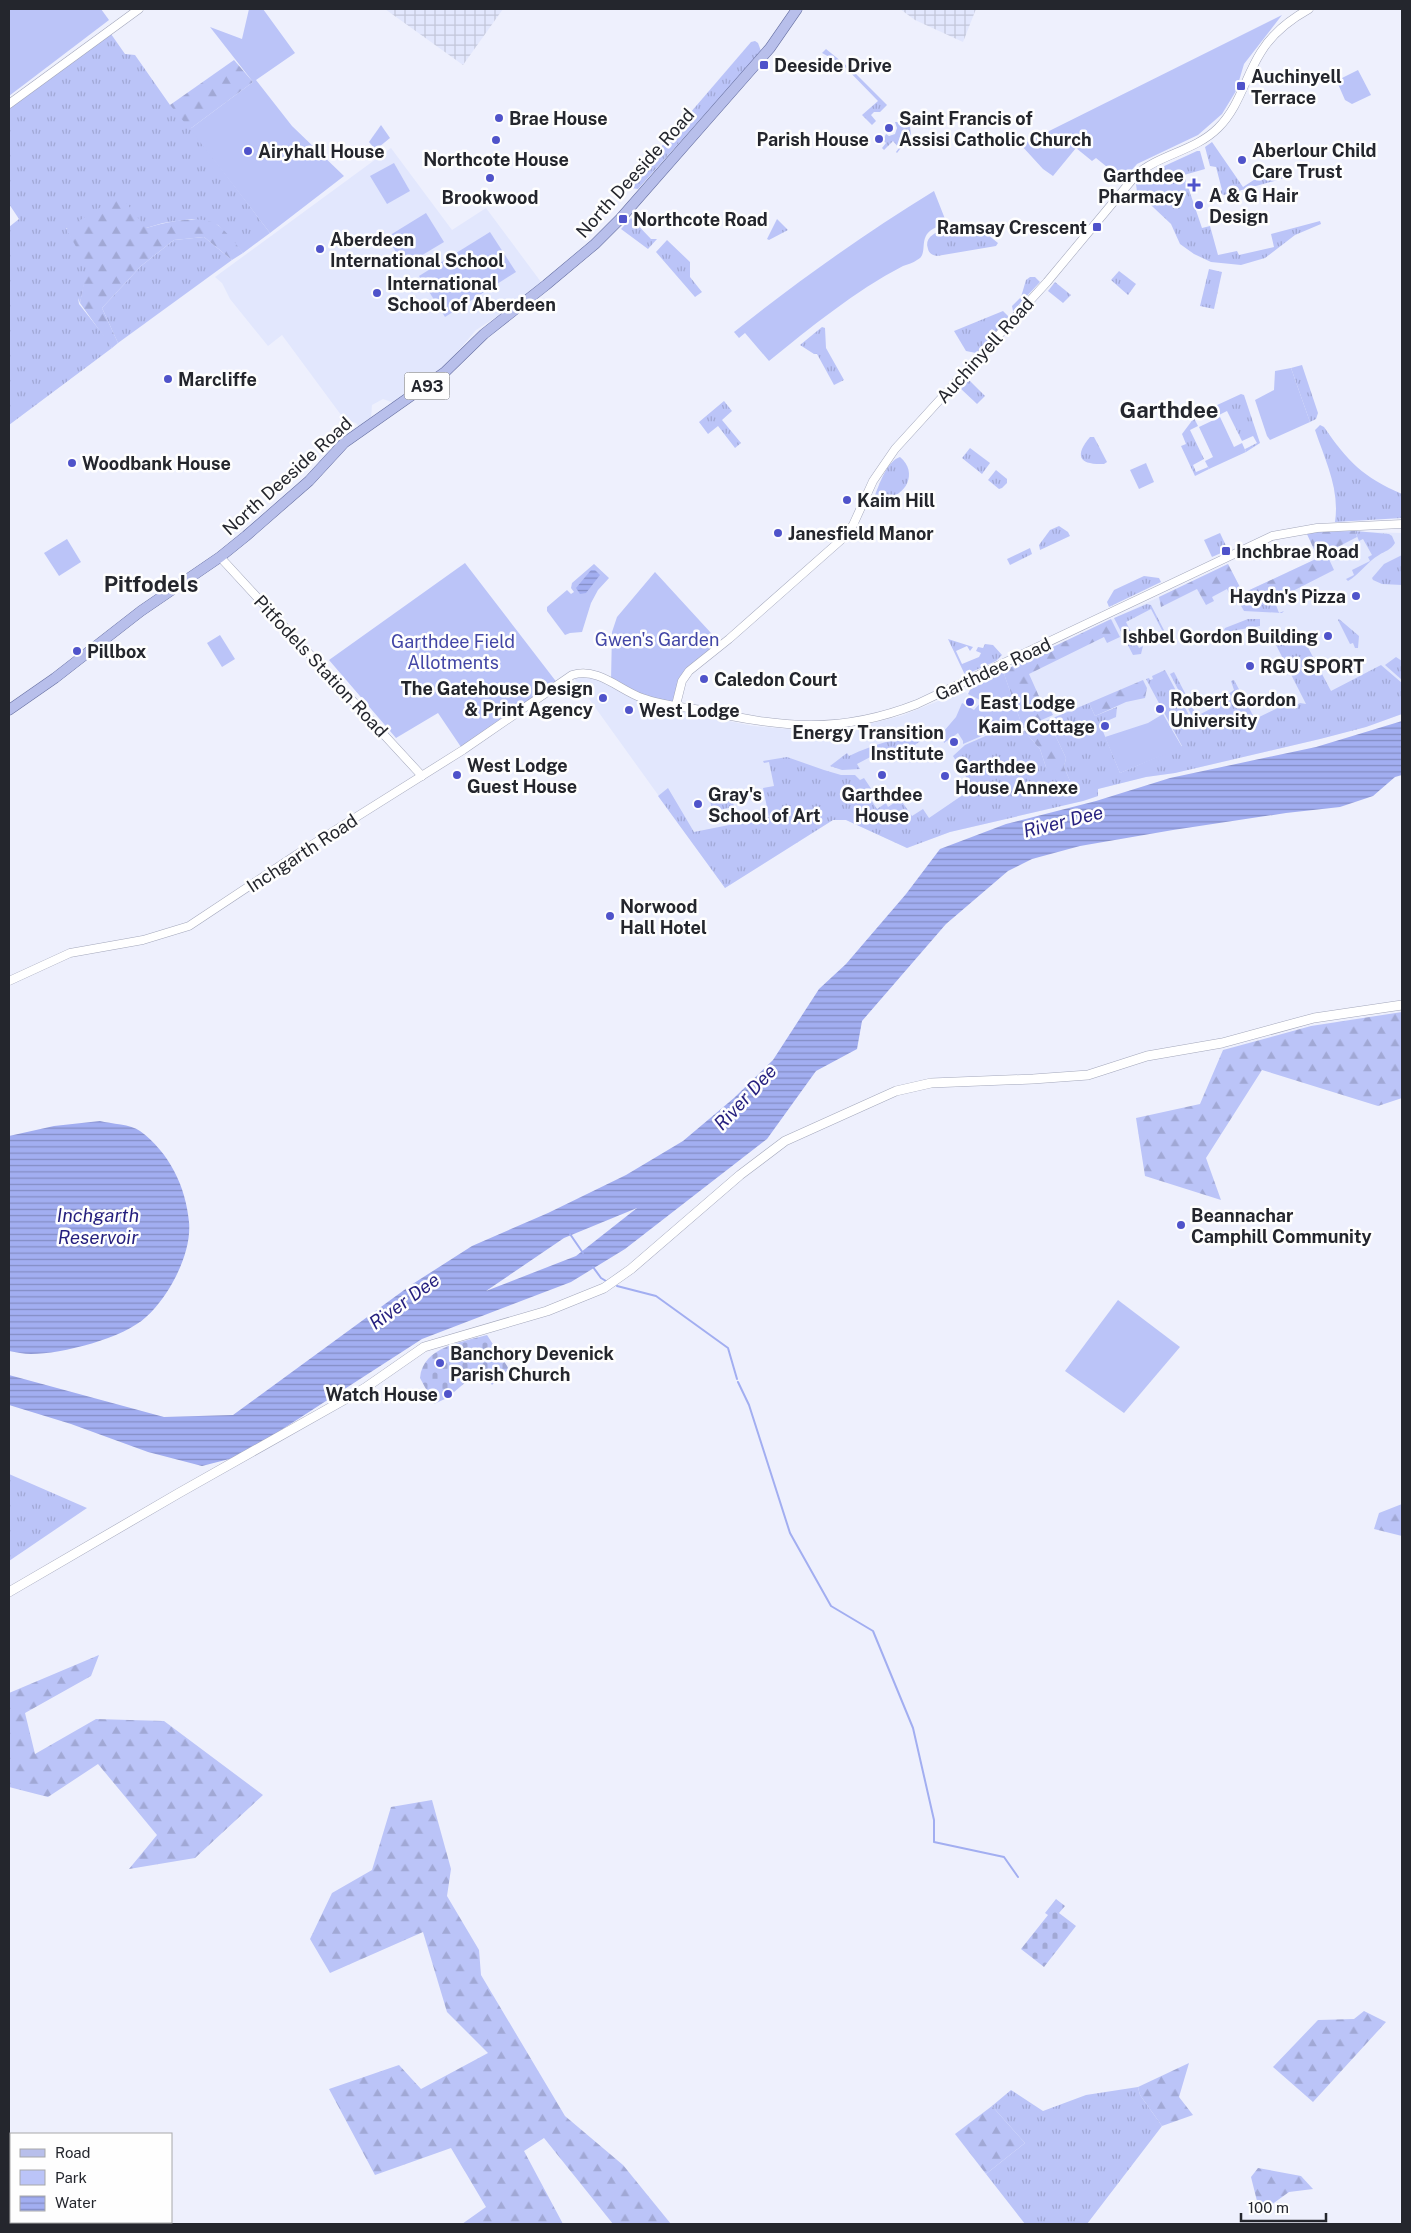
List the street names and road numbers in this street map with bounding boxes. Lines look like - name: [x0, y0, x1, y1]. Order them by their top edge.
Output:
- street label: North Deeside Road: [572, 104, 698, 242]
- street label: Auchinyell Road: [932, 293, 1038, 407]
- road number: A93: [404, 372, 450, 400]
- street label: North Deeside Road: [218, 413, 356, 539]
- street label: Pitfodels Station Road: [250, 591, 392, 741]
- street label: Garthdee Road: [932, 633, 1054, 705]
- street label: Inchgarth Road: [243, 809, 361, 897]

